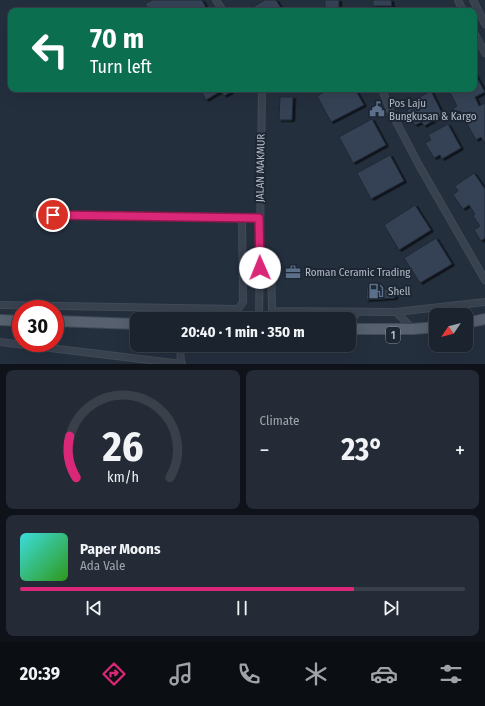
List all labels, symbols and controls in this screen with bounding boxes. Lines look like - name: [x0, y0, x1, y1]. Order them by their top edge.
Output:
- text: 70 m: [90, 22, 144, 55]
- icon: left: [24, 24, 76, 76]
- text: Turn left: [90, 56, 152, 78]
- place label: Pos Laju Bungkusan & Kargo: [389, 97, 477, 123]
- public building icon: Pos Laju Bungkusan & Kargo: [368, 100, 386, 118]
- street label: JALAN MAKMUR: [253, 134, 268, 202]
- pin: [36, 198, 70, 232]
- icon: arrive: [42, 204, 64, 226]
- position arrow: [239, 247, 281, 289]
- office icon: Roman Ceramic Trading: [284, 263, 302, 281]
- place label: Roman Ceramic Trading: [305, 266, 411, 279]
- fuel station icon: Shell: [367, 282, 385, 300]
- place label: Shell: [388, 285, 411, 298]
- speed limit sign: 30: [12, 300, 64, 352]
- north arrow: [429, 308, 473, 352]
- map controls: [429, 308, 473, 352]
- text: 20:40 · 1 min · 350 m: [181, 323, 305, 341]
- road number: 1: [386, 327, 400, 343]
- text: Climate: [260, 413, 300, 428]
- text: 26: [101, 421, 143, 471]
- text: 23°: [341, 432, 383, 468]
- text: −: [260, 437, 269, 464]
- text: +: [455, 437, 465, 464]
- text: km/h: [107, 468, 139, 485]
- text: Paper Moons: [80, 540, 161, 558]
- text: Ada Vale: [80, 558, 125, 573]
- icon: previous: [83, 597, 105, 619]
- icon: pause: [231, 597, 253, 619]
- icon: next: [380, 597, 402, 619]
- icon: directions: [100, 660, 128, 688]
- icon: music: [167, 660, 195, 688]
- icon: phone: [235, 660, 263, 688]
- icon: climate: [302, 660, 330, 688]
- icon: car: [370, 660, 398, 688]
- icon: filters: [437, 660, 465, 688]
- text: 20:39: [20, 663, 60, 685]

